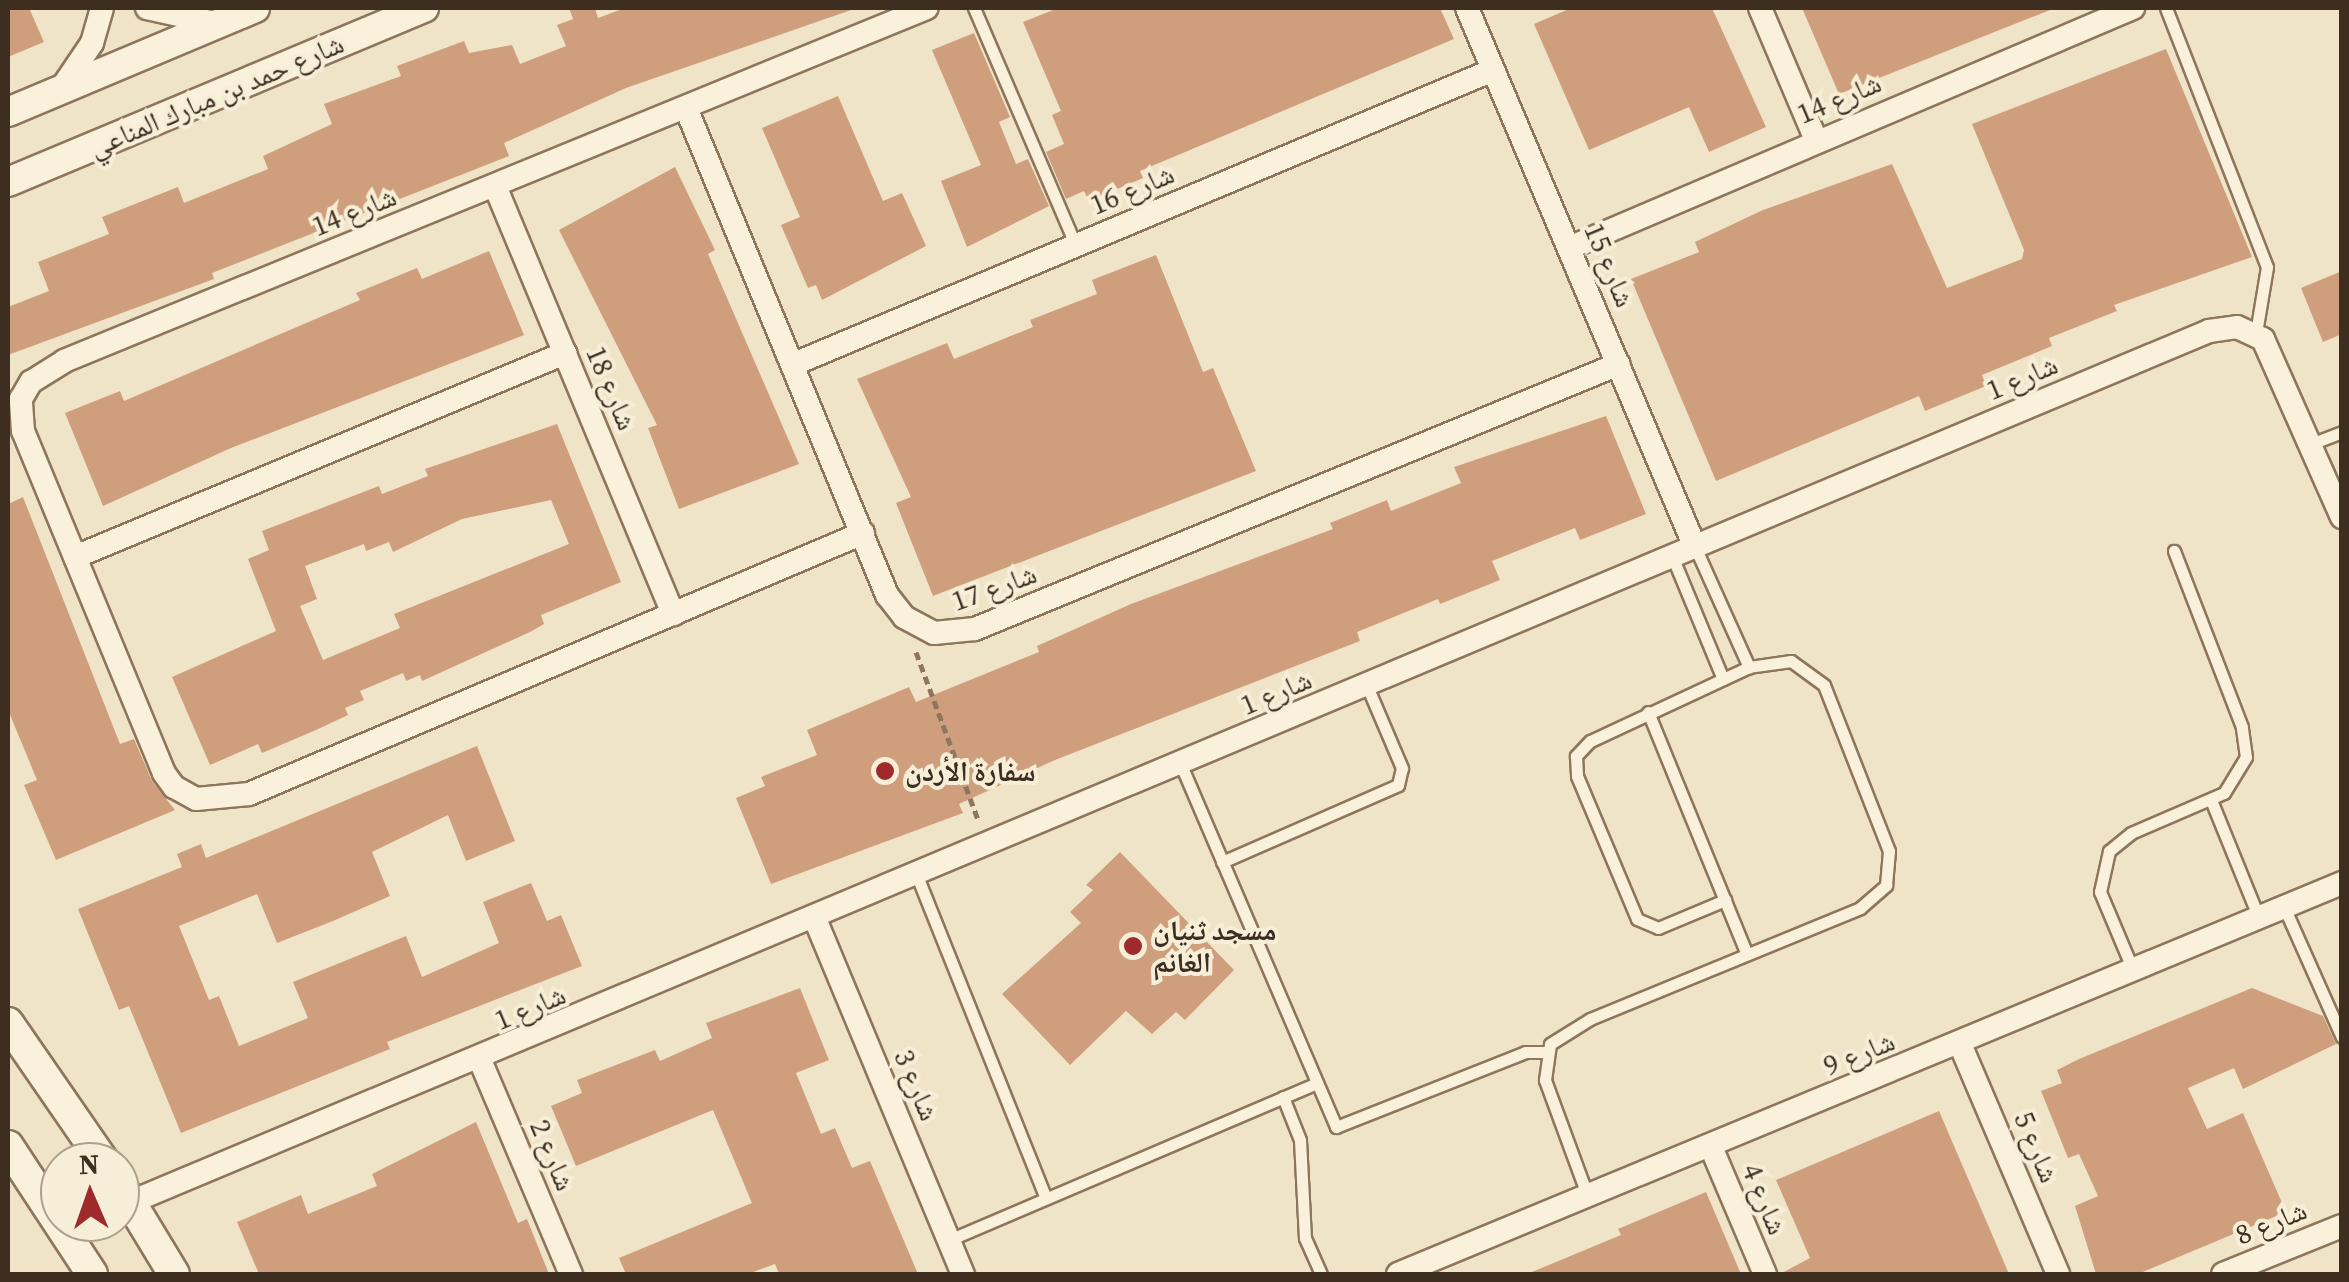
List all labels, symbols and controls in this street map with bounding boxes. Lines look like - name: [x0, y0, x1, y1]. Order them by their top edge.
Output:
- street label: شارع حمد بن مبارك المناعي: [84, 26, 348, 164]
- street label: شارع 14: [1792, 65, 1886, 131]
- street label: شارع 16: [1085, 156, 1179, 222]
- street label: شارع 14: [307, 179, 401, 243]
- street label: شارع 15: [1577, 218, 1643, 312]
- street label: شارع 18: [579, 341, 645, 435]
- street label: شارع 1: [1981, 347, 2063, 407]
- street label: شارع 17: [947, 556, 1041, 618]
- street label: شارع 1: [1235, 662, 1317, 722]
- place label: سفارة الأردن: [905, 754, 1036, 788]
- marker: سفارة الأردن: [874, 760, 896, 782]
- place label: مسجد ثنيان الغانم: [1153, 913, 1277, 979]
- marker: مسجد ثنيان الغانم: [1122, 935, 1144, 957]
- street label: شارع 1: [489, 977, 571, 1037]
- street label: شارع 9: [1819, 1024, 1899, 1082]
- street label: شارع 3: [887, 1044, 947, 1126]
- street label: شارع 5: [2007, 1106, 2067, 1188]
- street label: شارع 2: [523, 1114, 583, 1196]
- north arrow: [40, 1142, 140, 1242]
- text: N: [78, 1145, 100, 1183]
- street label: شارع 4: [1735, 1158, 1795, 1240]
- street label: شارع 8: [2231, 1193, 2311, 1251]

